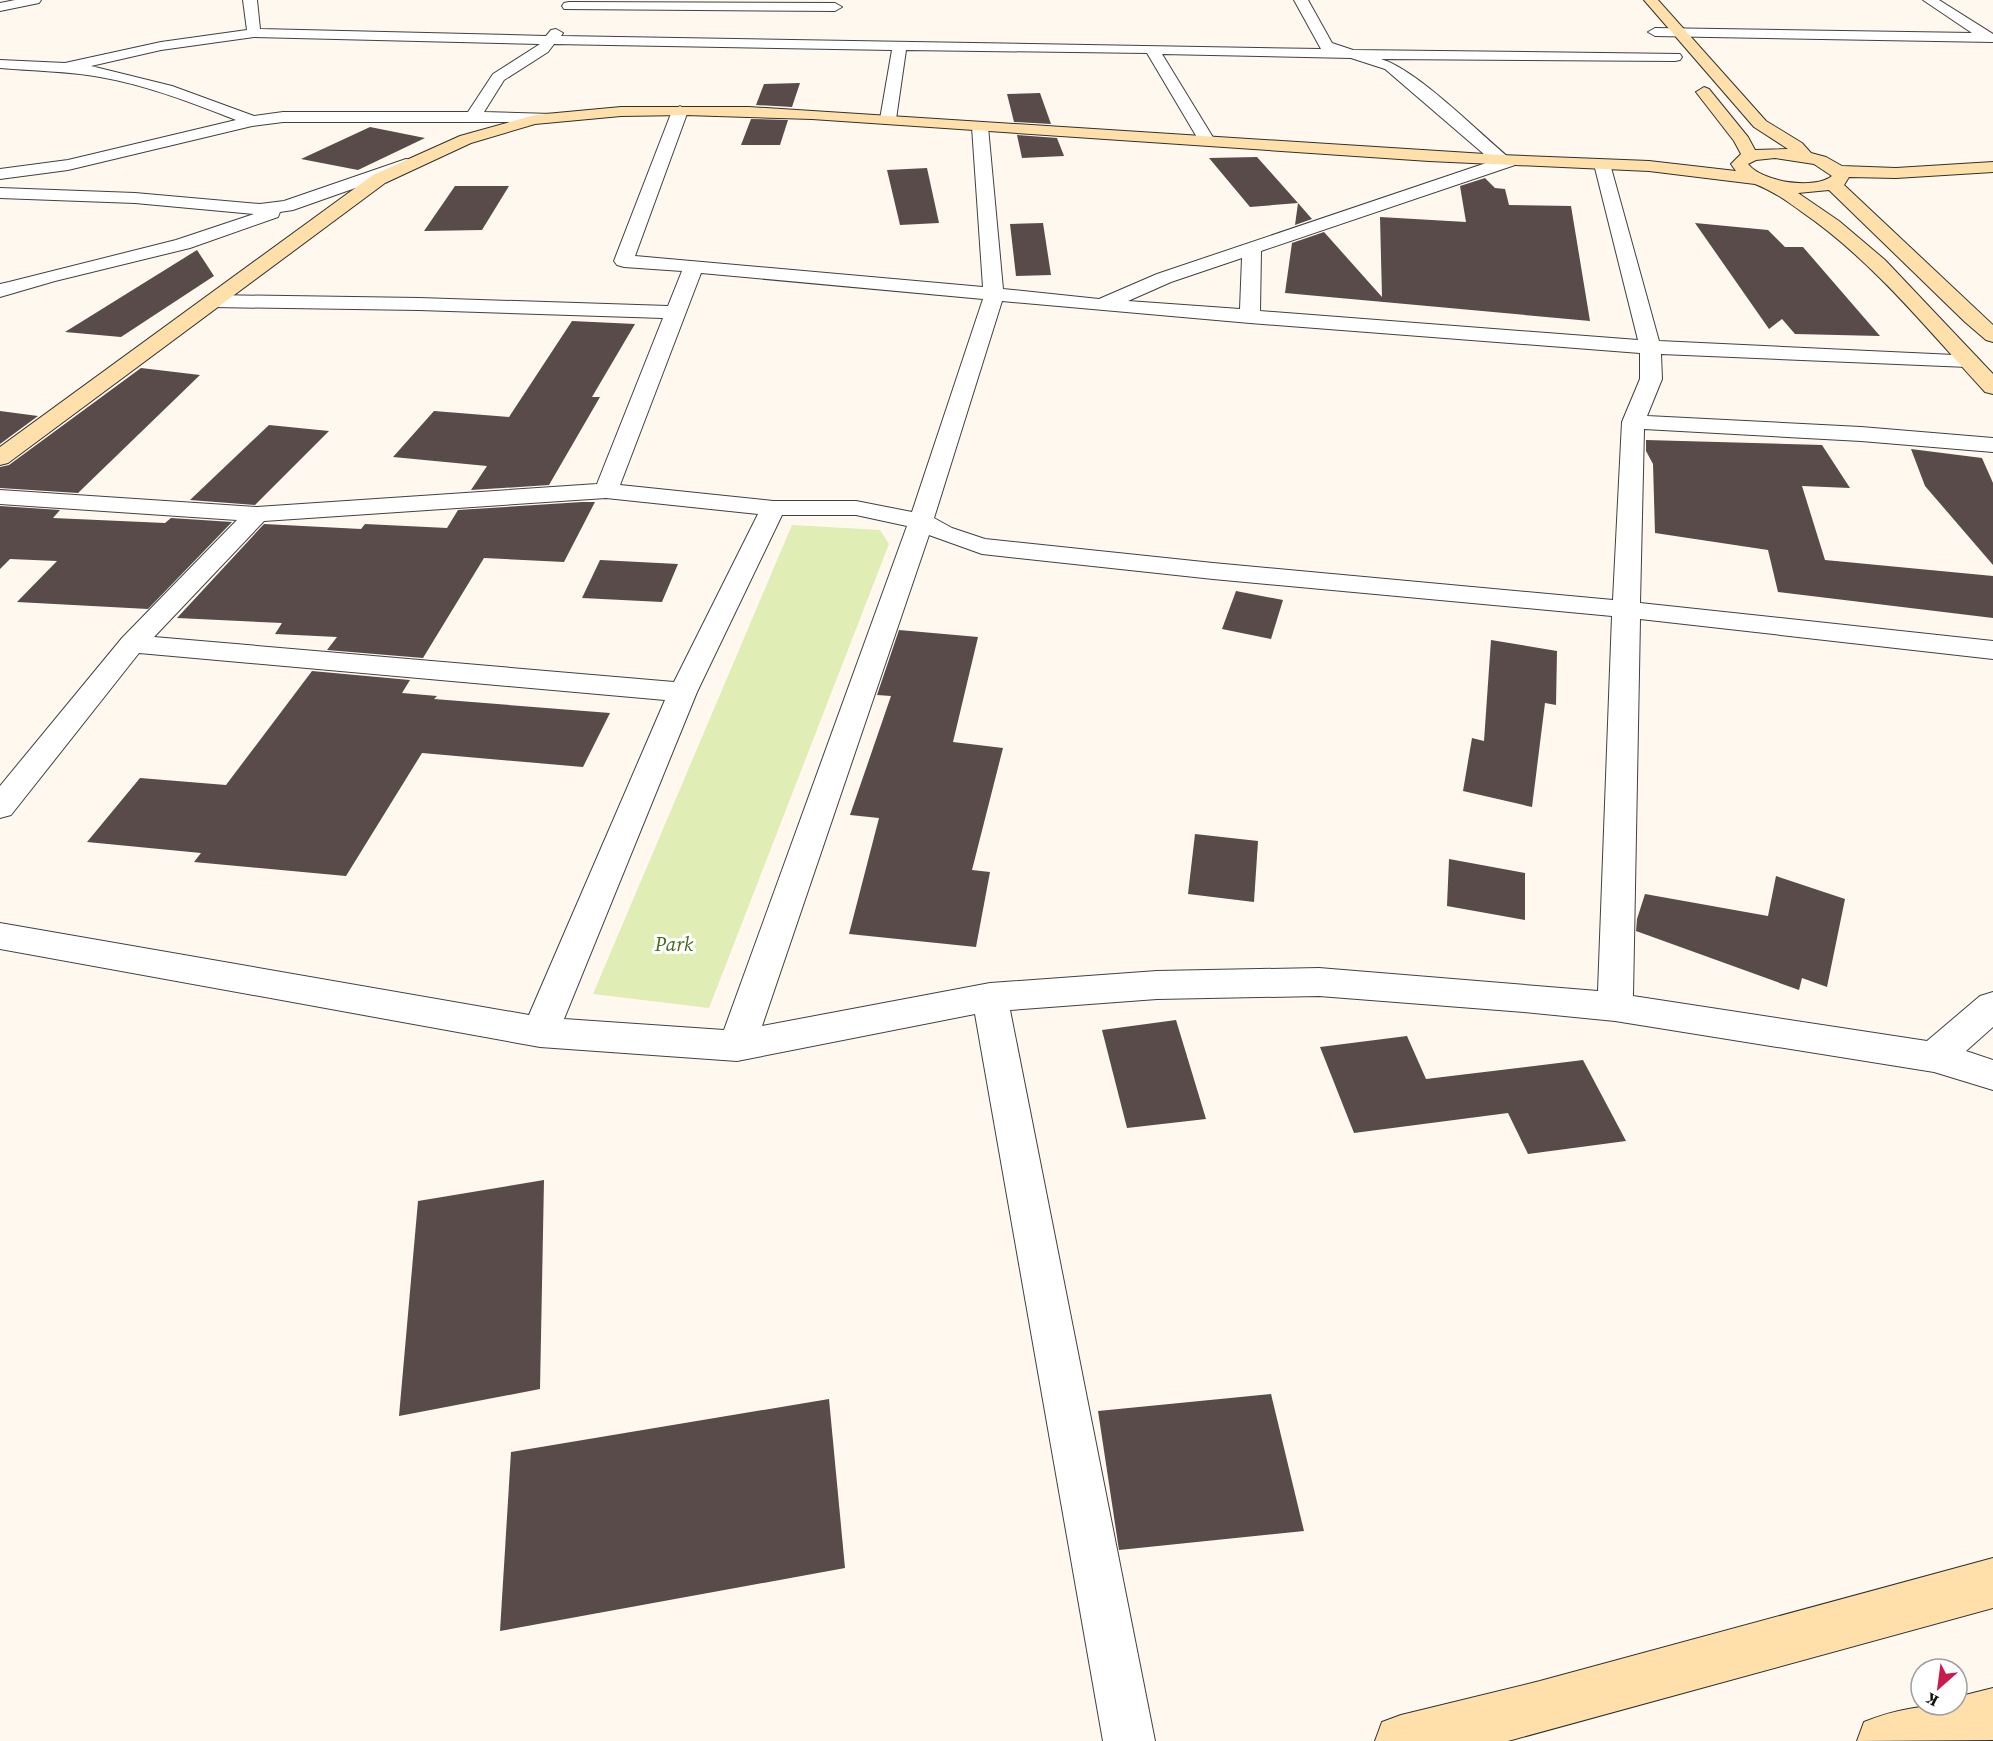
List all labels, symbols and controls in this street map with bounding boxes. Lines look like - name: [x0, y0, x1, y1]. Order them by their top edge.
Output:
- park label: Park: [654, 930, 694, 958]
- north arrow: [1909, 1657, 1969, 1717]
- text: K: [1921, 1688, 1942, 1713]

